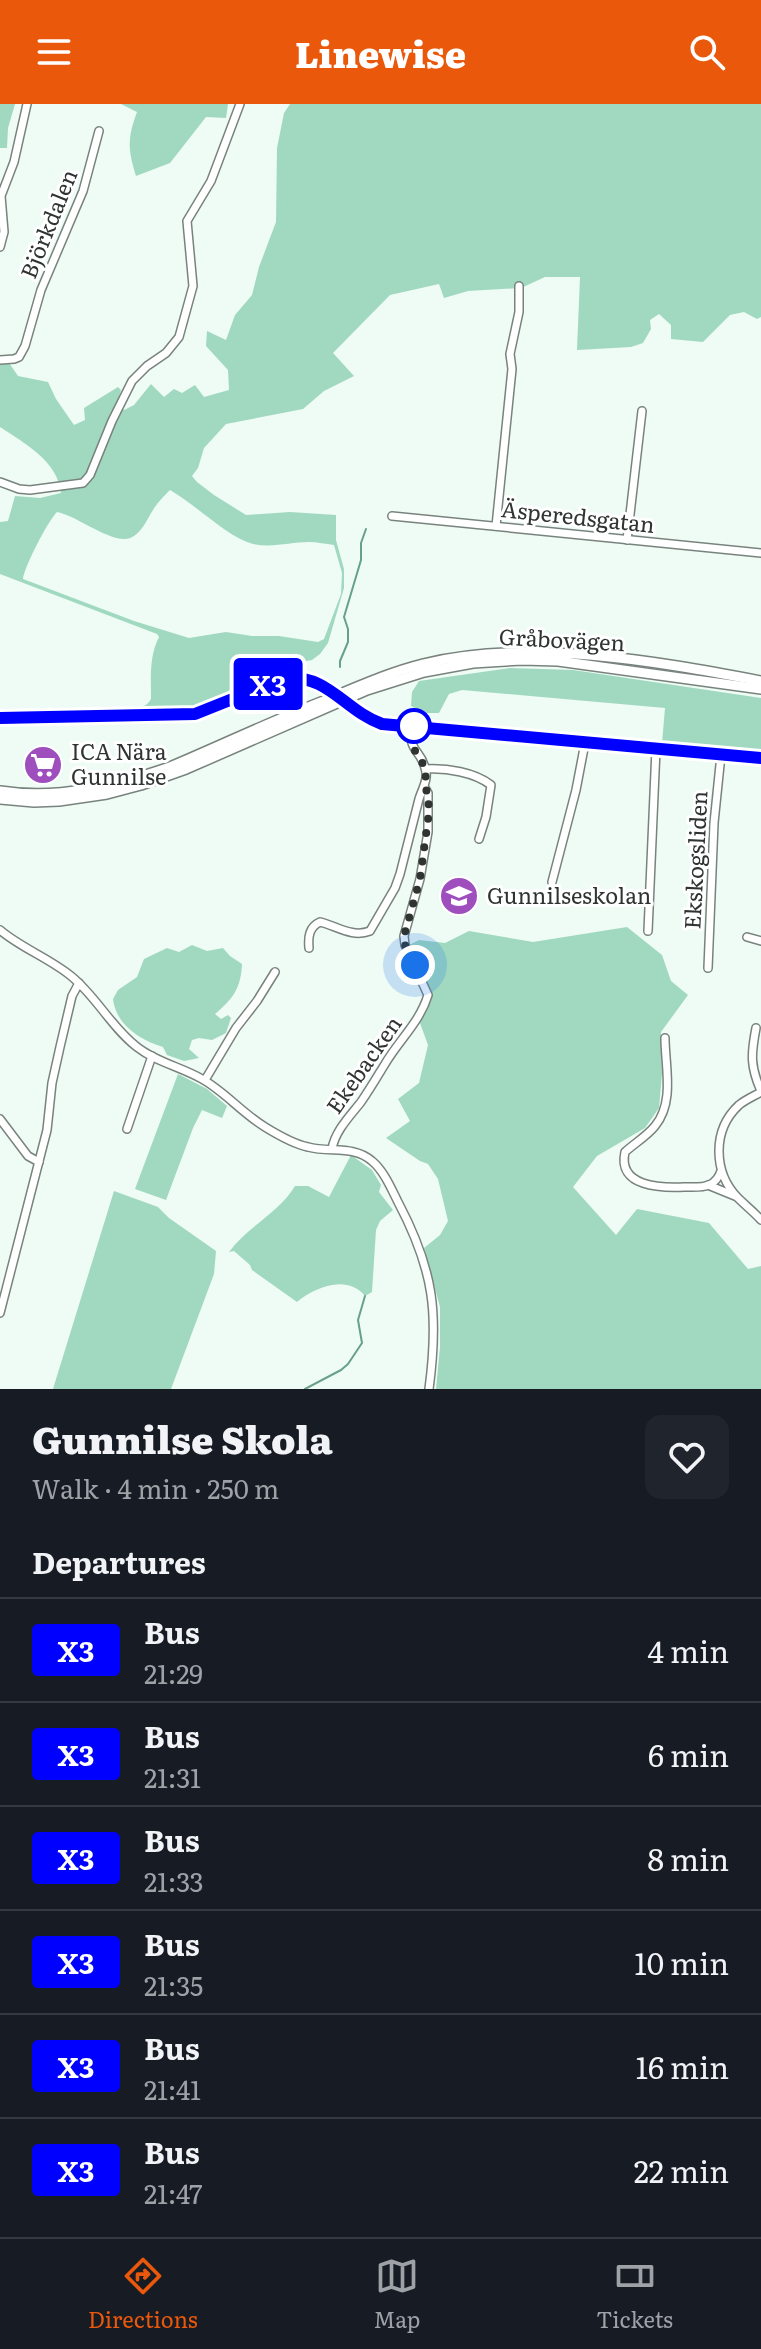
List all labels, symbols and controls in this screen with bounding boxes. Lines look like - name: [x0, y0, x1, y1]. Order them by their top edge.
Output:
- text: Linewise: [295, 26, 466, 79]
- icon: menu: [32, 30, 76, 74]
- icon: search: [685, 30, 729, 74]
- street label: Björkdalen: [11, 164, 85, 283]
- street label: Äsperedsgatan: [500, 491, 656, 540]
- street label: Gråbovägen: [498, 619, 626, 658]
- line badge: X3: [232, 658, 304, 710]
- text: X3: [250, 663, 286, 705]
- unlabelled marker: [397, 709, 431, 743]
- place label: ICA Nära Gunnilse: [71, 734, 167, 792]
- supermarket icon: ICA Nära Gunnilse: [22, 744, 64, 786]
- street label: Ekskogsliden: [674, 790, 715, 930]
- school or university icon: Gunnilseskolan: [438, 875, 480, 917]
- place label: Gunnilseskolan: [487, 878, 651, 911]
- your location: [395, 945, 435, 985]
- street label: Ekebacken: [317, 1009, 409, 1120]
- text: Gunnilse Skola: [32, 1409, 333, 1466]
- button: heart: [645, 1415, 729, 1499]
- text: Walk · 4 min · 250 m: [32, 1468, 279, 1507]
- text: Departures: [32, 1539, 206, 1583]
- text: Bus: [144, 1609, 200, 1653]
- text: 4 min: [648, 1628, 729, 1672]
- text: X3: [58, 1629, 94, 1671]
- text: 21:29: [144, 1653, 203, 1692]
- text: Bus: [144, 1713, 200, 1757]
- text: 6 min: [648, 1732, 729, 1776]
- text: X3: [58, 1733, 94, 1775]
- text: 21:31: [144, 1757, 201, 1796]
- text: Bus: [144, 1817, 200, 1861]
- text: 8 min: [648, 1836, 729, 1880]
- text: X3: [58, 1837, 94, 1879]
- text: 21:33: [144, 1861, 204, 1900]
- text: Bus: [144, 1921, 200, 1965]
- text: 10 min: [635, 1940, 729, 1984]
- text: X3: [58, 1941, 94, 1983]
- text: 21:35: [144, 1965, 203, 2004]
- text: Bus: [144, 2025, 200, 2069]
- text: 16 min: [636, 2044, 729, 2088]
- text: X3: [58, 2045, 94, 2087]
- text: 21:41: [144, 2069, 201, 2108]
- text: Bus: [144, 2129, 200, 2173]
- text: 22 min: [634, 2148, 729, 2192]
- text: X3: [58, 2149, 94, 2191]
- text: 21:47: [144, 2173, 203, 2212]
- tab: Directions: [88, 2254, 198, 2335]
- tab: Map: [374, 2254, 420, 2335]
- tab: Tickets: [596, 2254, 673, 2335]

